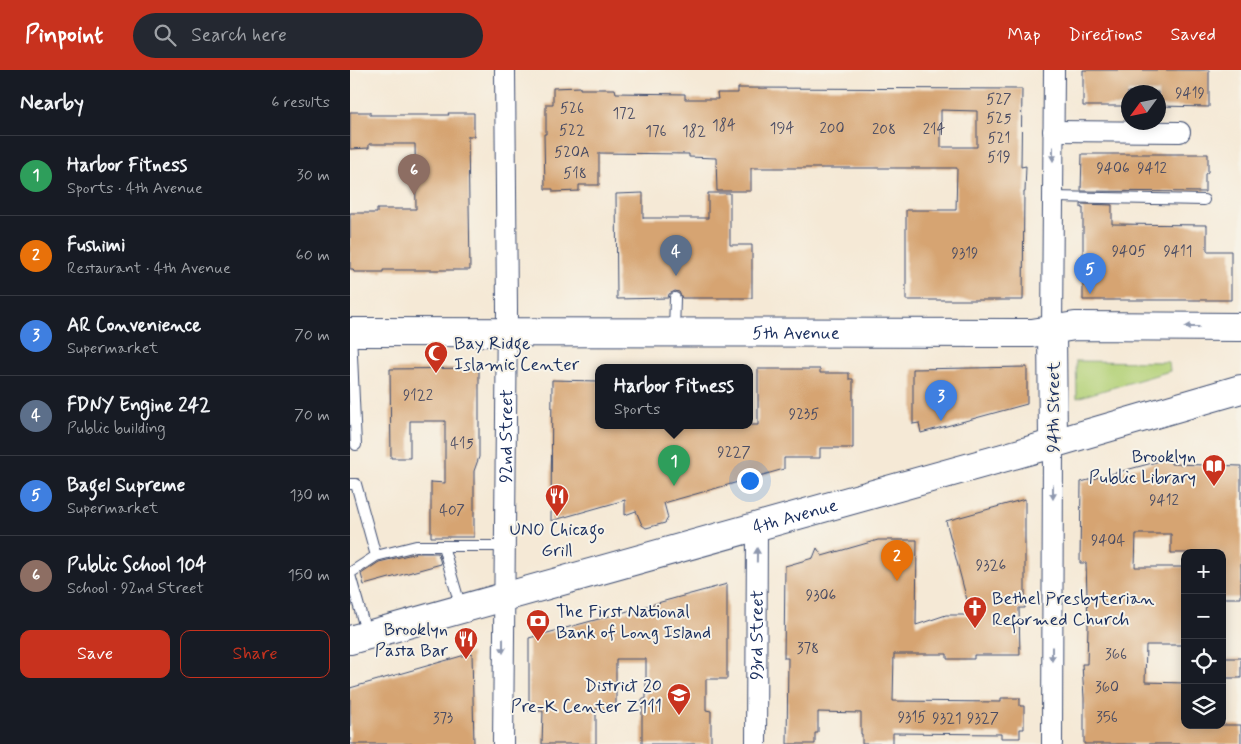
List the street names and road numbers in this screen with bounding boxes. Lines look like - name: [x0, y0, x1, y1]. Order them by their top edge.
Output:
- street label: 5th Avenue: [752, 322, 840, 346]
- street label: 94th Street: [1042, 361, 1066, 453]
- street label: 92nd Street: [494, 389, 519, 483]
- street label: 4th Avenue: [750, 494, 841, 540]
- street label: 93rd Street: [745, 590, 770, 680]

